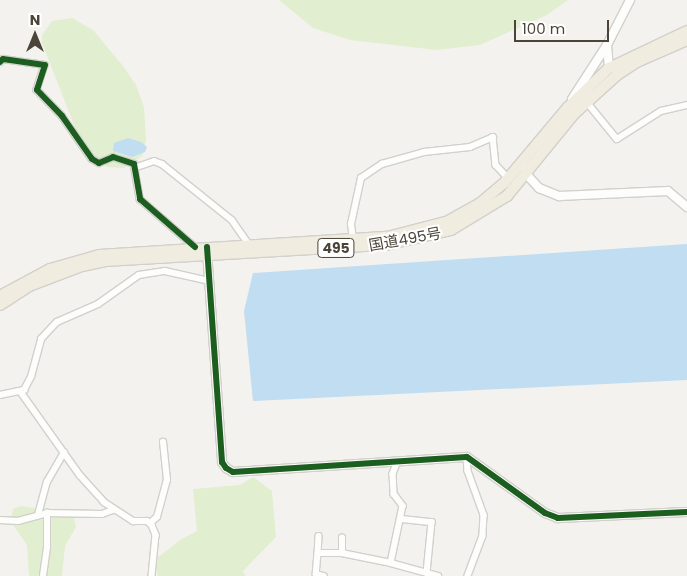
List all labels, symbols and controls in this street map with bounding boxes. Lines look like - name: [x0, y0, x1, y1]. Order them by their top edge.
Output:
- north arrow: [10, 10, 60, 60]
- text: N: [30, 10, 40, 30]
- scale bar: [517, 10, 612, 42]
- text: 100 m: [522, 18, 565, 39]
- street label: 国道495号: [367, 224, 443, 254]
- road number: 495: [317, 237, 355, 260]

